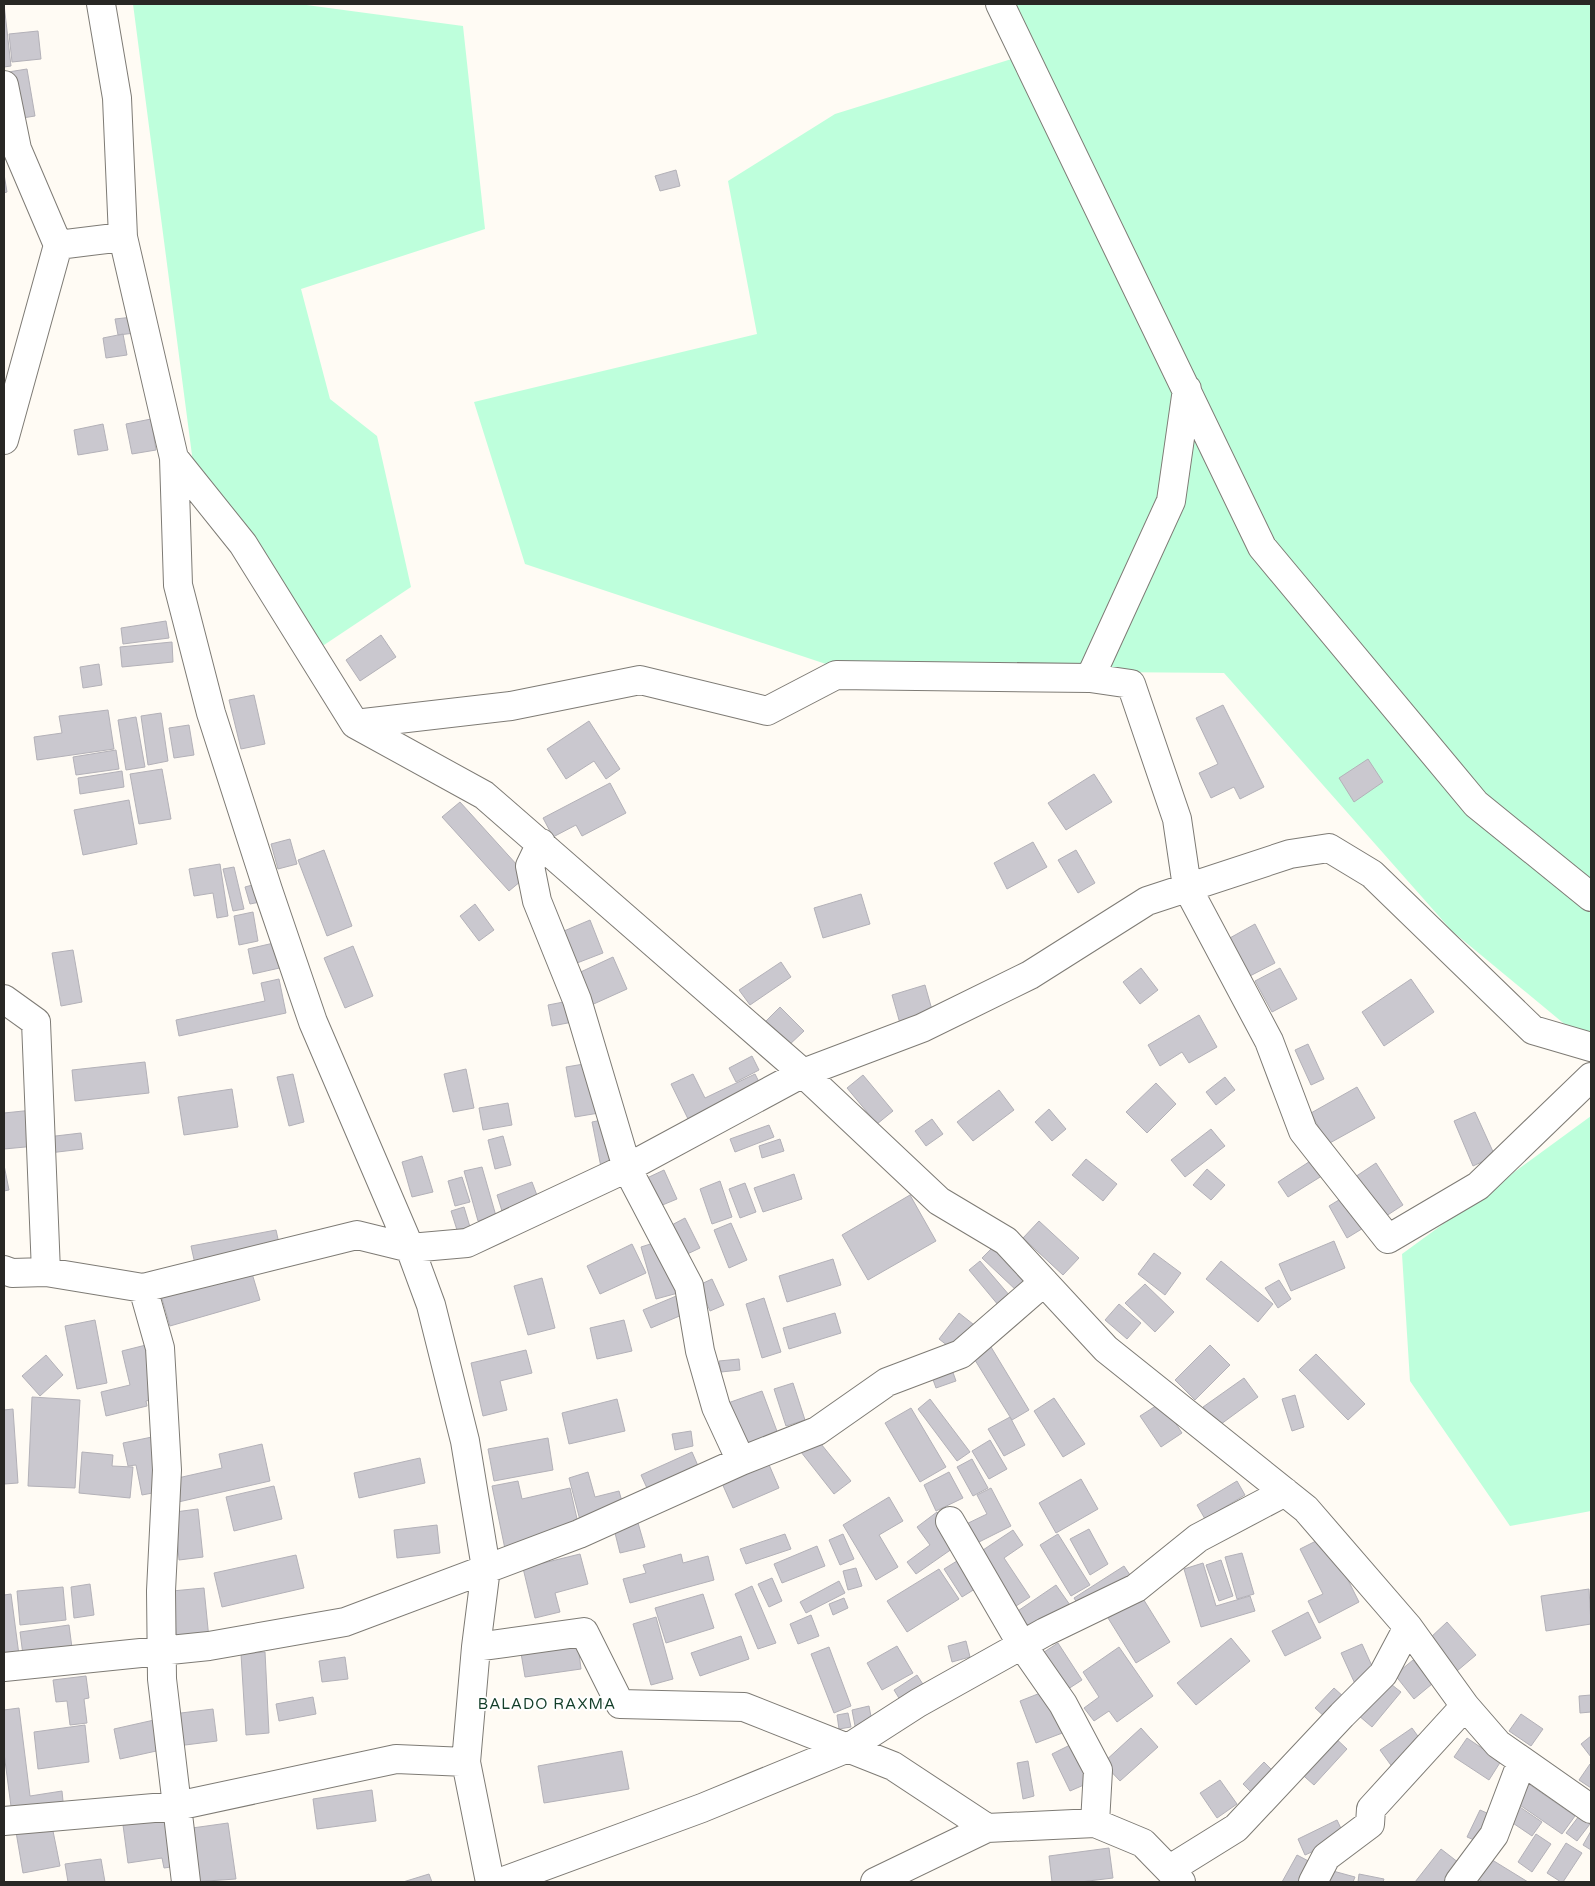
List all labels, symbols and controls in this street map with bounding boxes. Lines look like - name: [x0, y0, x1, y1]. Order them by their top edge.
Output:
- district label: BALADO RAXMA: [478, 1695, 616, 1713]

